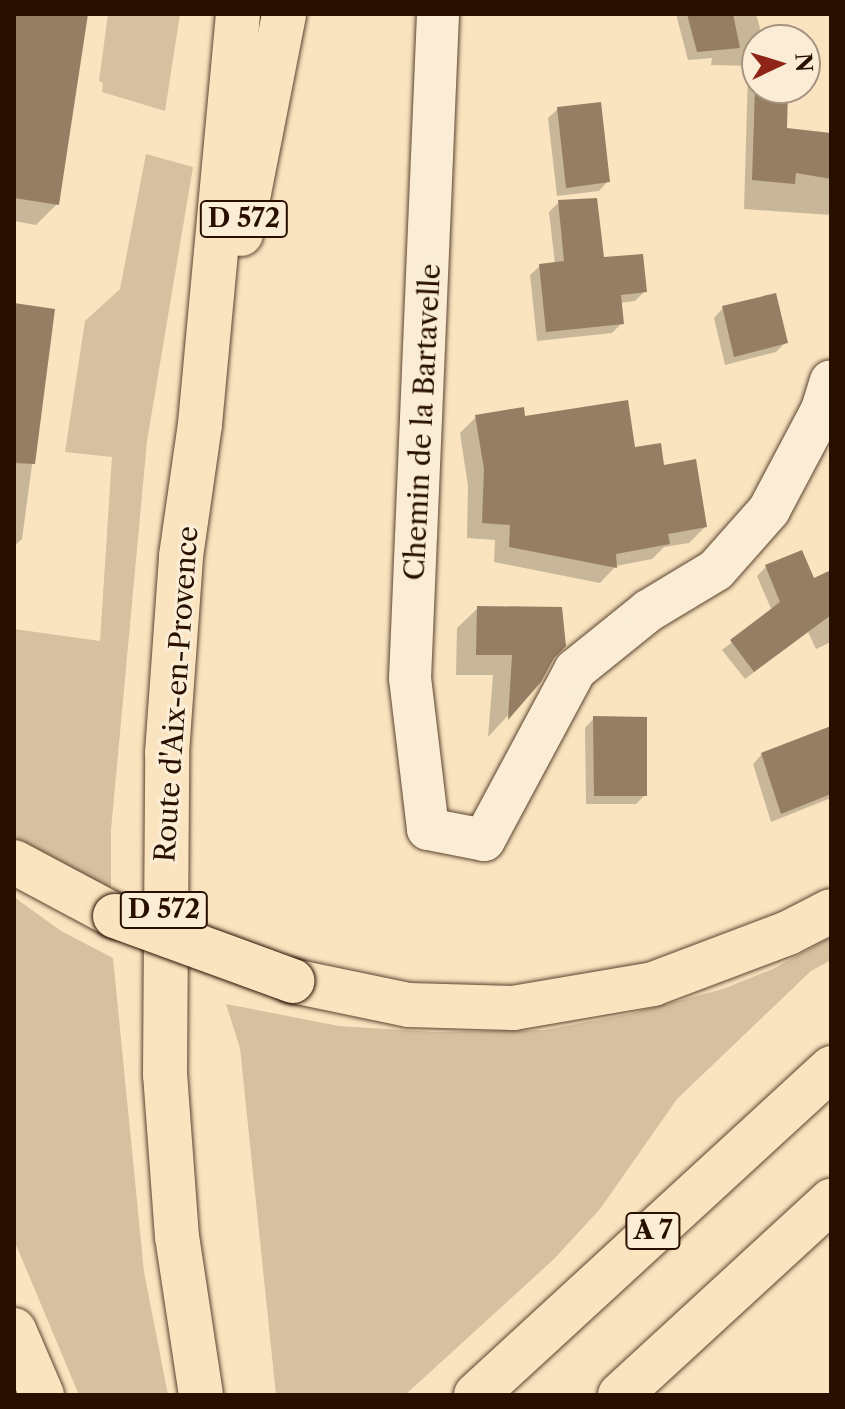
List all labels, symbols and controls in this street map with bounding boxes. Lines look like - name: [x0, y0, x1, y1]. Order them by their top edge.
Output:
- north arrow: [741, 24, 821, 104]
- text: N: [789, 52, 818, 73]
- road number: D 572: [198, 197, 290, 241]
- street label: Chemin de la Bartavelle: [397, 263, 447, 581]
- street label: Route d'Aix-en-Provence: [147, 525, 205, 863]
- road number: D 572: [118, 888, 210, 932]
- road number: A 7: [623, 1209, 683, 1253]

